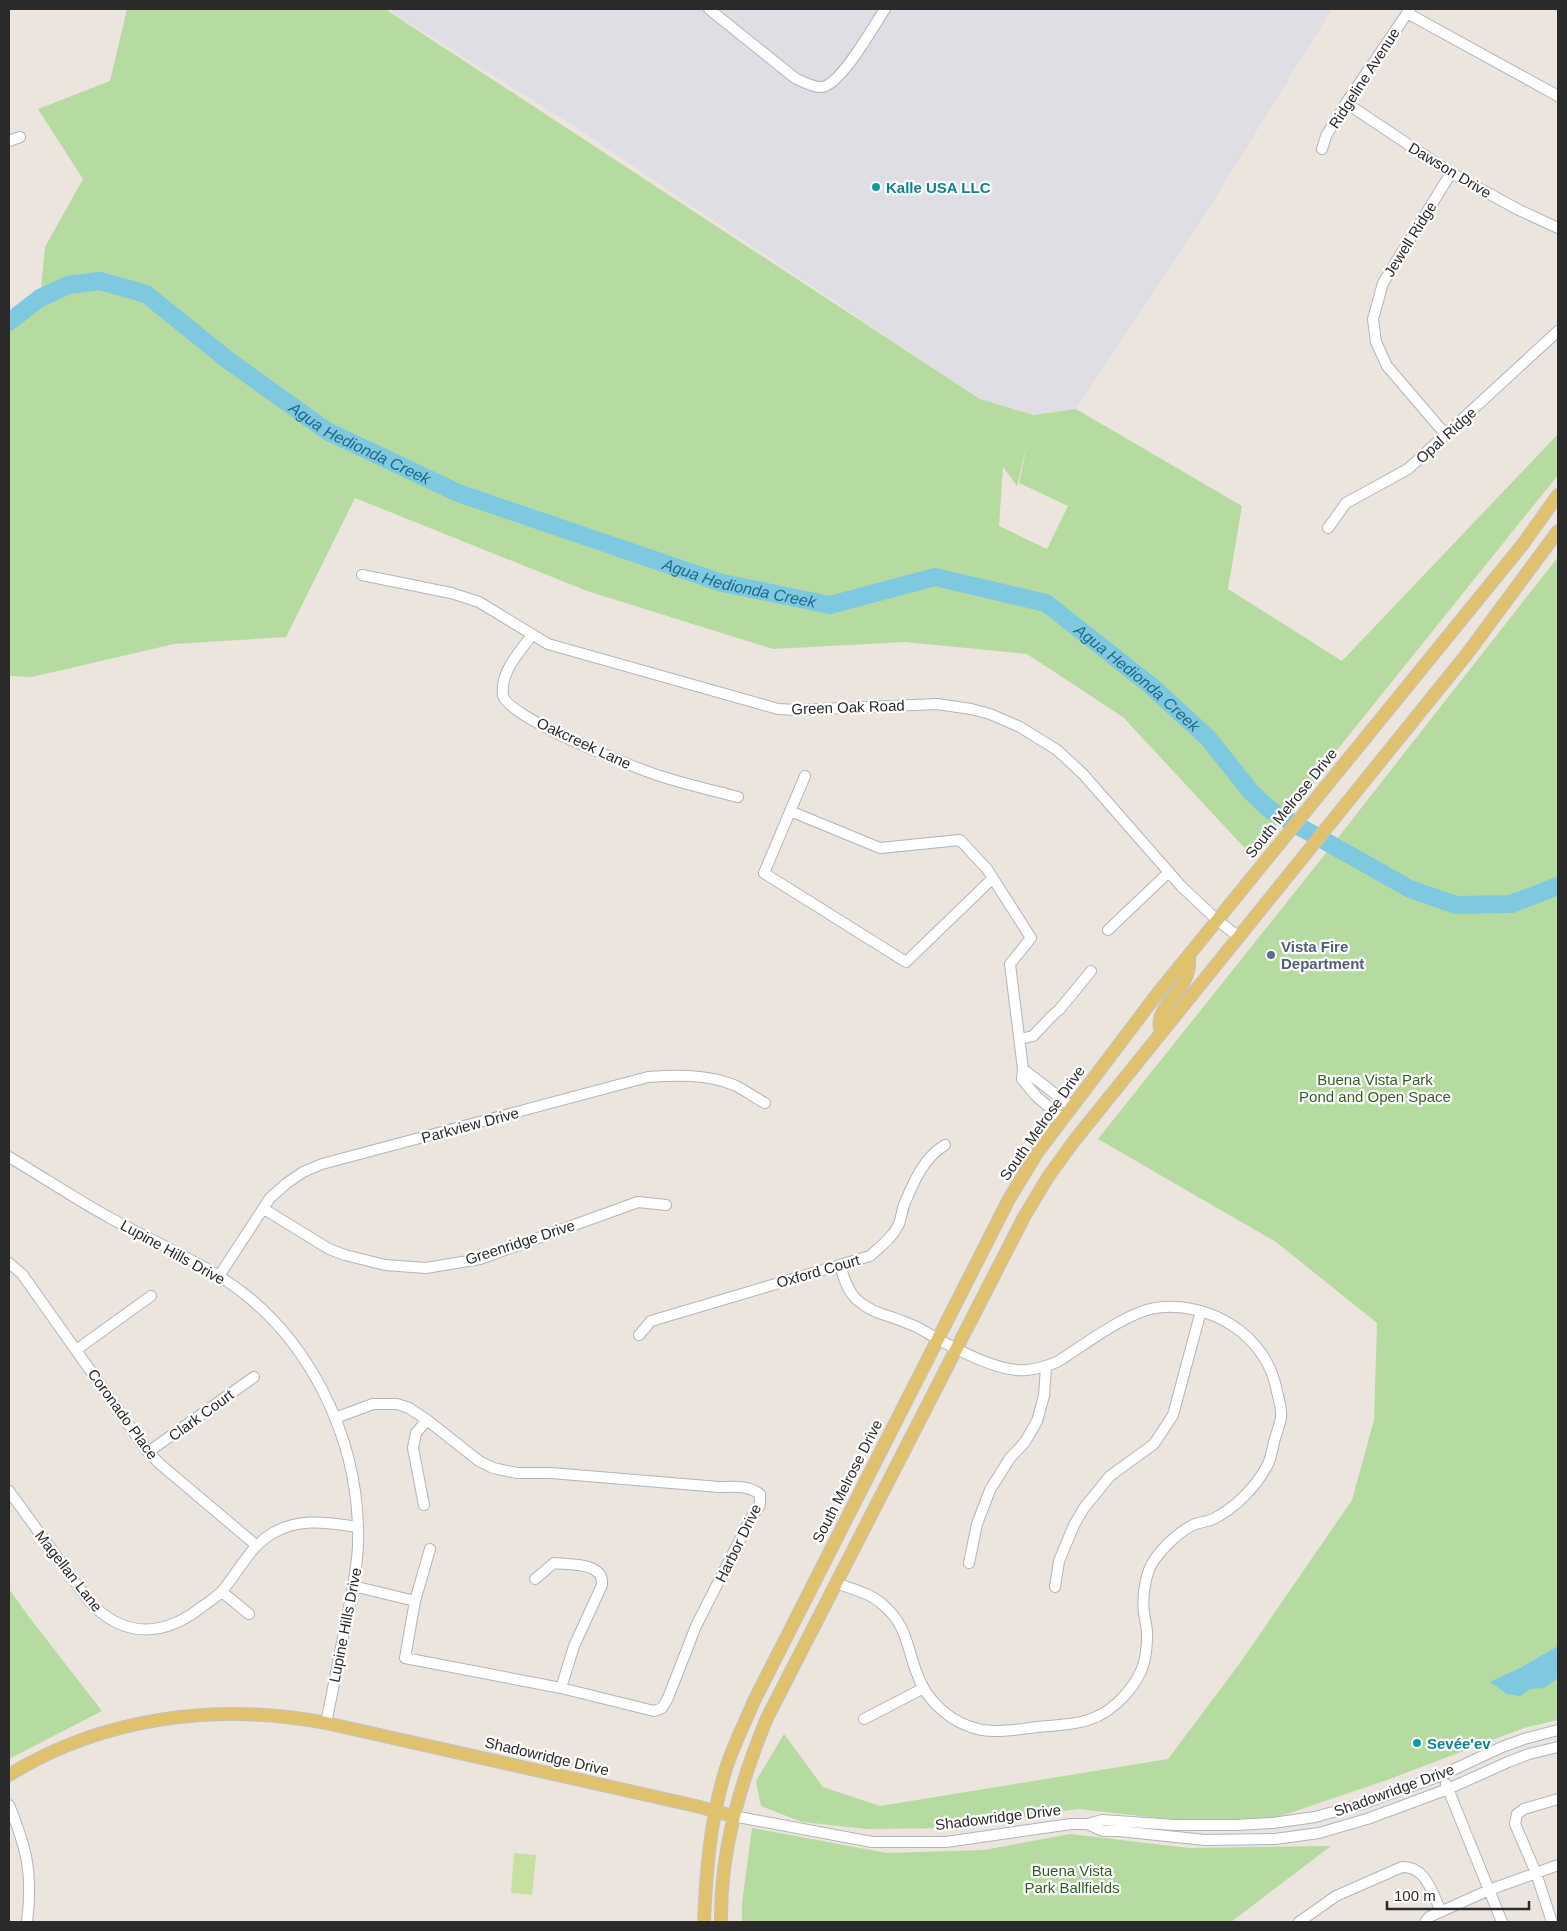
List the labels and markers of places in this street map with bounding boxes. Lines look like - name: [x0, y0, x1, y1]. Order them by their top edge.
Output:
- place label: Kalle USA LLC: [886, 179, 991, 196]
- marker: Kalle USA LLC: [870, 181, 882, 193]
- place label: Vista Fire Department: [1281, 938, 1364, 972]
- marker: Vista Fire Department: [1265, 949, 1277, 961]
- place label: Sevée'ev: [1427, 1735, 1491, 1752]
- marker: Sevée'ev: [1411, 1737, 1423, 1749]

